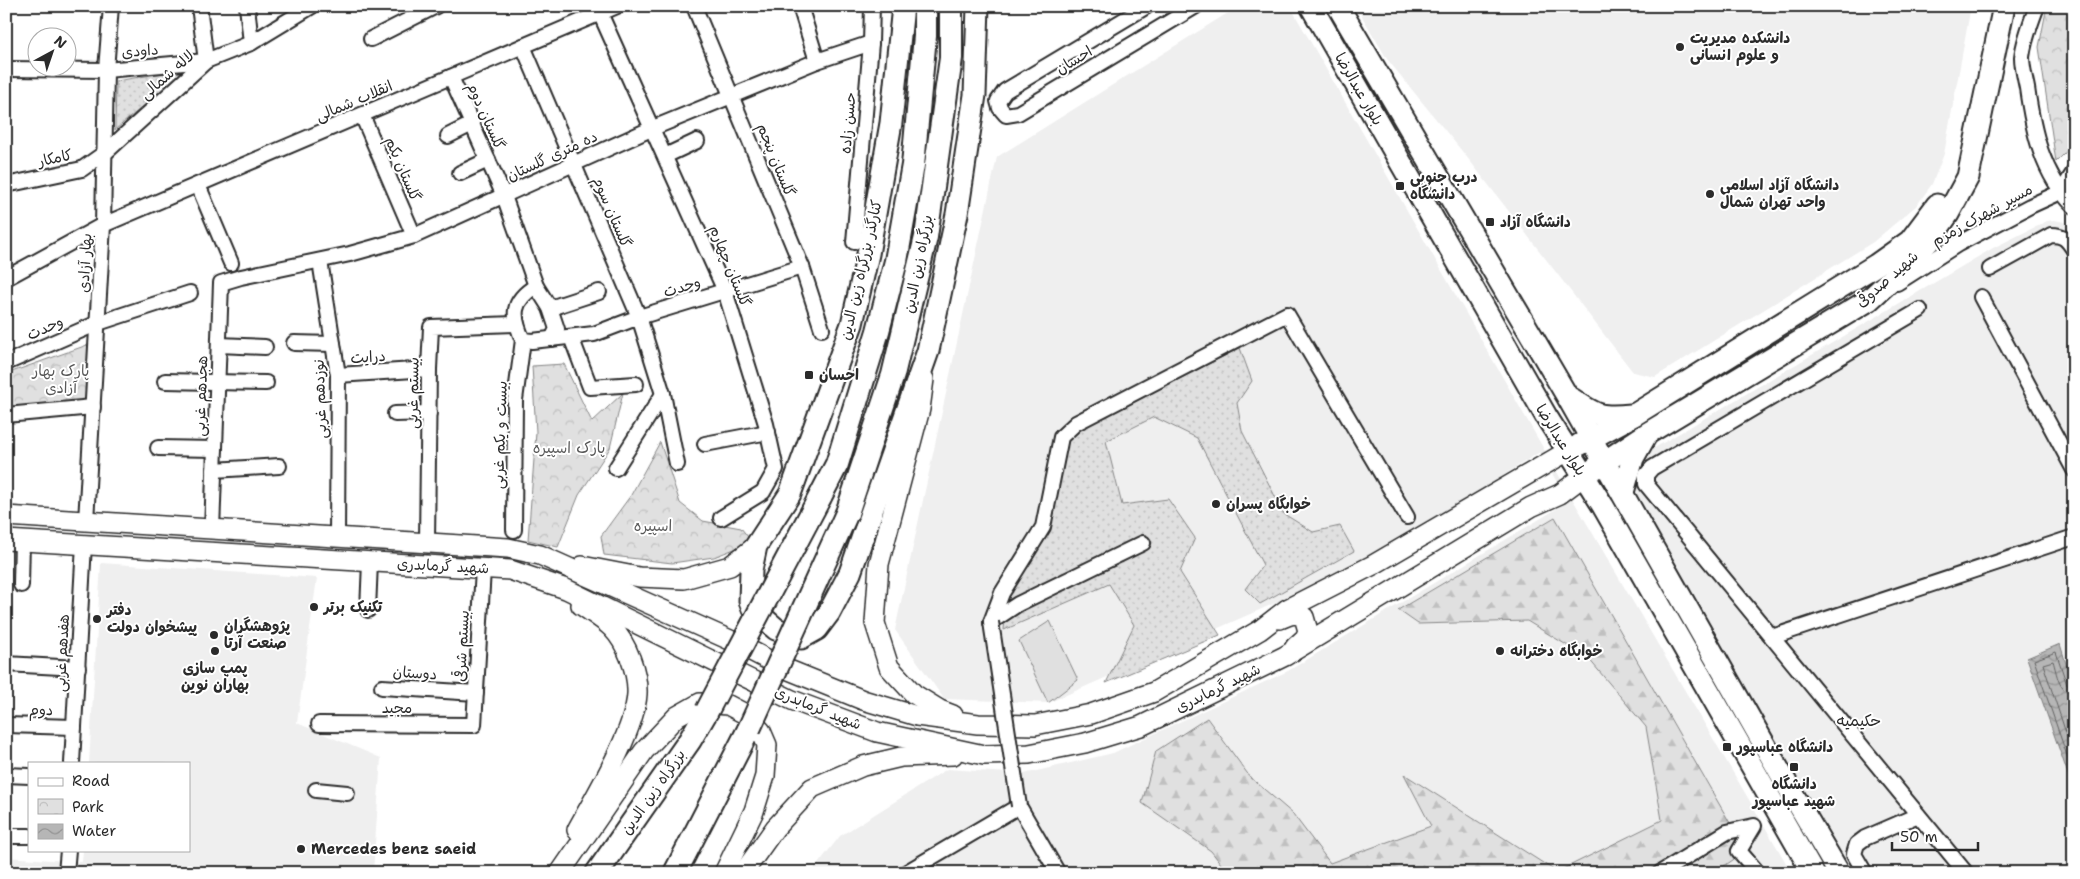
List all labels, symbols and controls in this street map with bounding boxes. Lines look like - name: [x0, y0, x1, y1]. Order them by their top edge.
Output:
- north arrow: [28, 28, 78, 78]
- place label: دانشکده مدیریت و علوم انسانی: [1690, 28, 1790, 66]
- text: N: [50, 32, 70, 53]
- street label: داودی: [121, 39, 159, 63]
- street label: احسان: [1052, 41, 1096, 79]
- marker: دانشکده مدیریت و علوم انسانی: [1674, 41, 1686, 53]
- street label: لاله شمالی: [136, 46, 198, 104]
- street label: بلوار عبدالرضا: [1330, 49, 1388, 129]
- street label: انقلاب شمالی: [312, 76, 396, 126]
- street label: گلستان دوم: [461, 79, 510, 154]
- street label: حسن زاده: [835, 91, 861, 155]
- street label: گلستان پنجم: [750, 120, 800, 200]
- street label: ده متری گلستان: [503, 126, 601, 186]
- street label: گلستان یکم: [379, 134, 426, 205]
- street label: کامکار: [35, 145, 74, 172]
- place label: درب جنوبی دانشگاه: [1410, 167, 1478, 204]
- street label: گلستان سوم: [586, 173, 636, 251]
- place label: دانشگاه آزاد اسلامی واحد تهران شمال: [1720, 175, 1839, 212]
- street label: مسیر شهرک زمزم: [1928, 179, 2036, 252]
- marker: درب جنوبی دانشگاه: [1394, 180, 1406, 192]
- marker: دانشگاه آزاد اسلامی واحد تهران شمال: [1704, 188, 1716, 200]
- street label: کنارگذر بزرگراه زین الدین: [835, 198, 887, 342]
- place label: دانشگاه آزاد: [1500, 212, 1571, 232]
- street label: بزرگراه زین الدین: [899, 213, 937, 315]
- marker: دانشگاه آزاد: [1484, 216, 1496, 228]
- street label: گلستان چهارم: [704, 222, 756, 310]
- street label: بهار آزادی: [73, 233, 97, 293]
- street label: شهید صدوقی: [1851, 246, 1922, 312]
- street label: وحدت: [661, 272, 703, 302]
- street label: وحدت: [24, 311, 66, 345]
- street label: درایت: [350, 346, 386, 368]
- street label: هجدهم غربی: [190, 355, 213, 437]
- street label: بیستم غربی: [402, 357, 426, 429]
- street label: نوزدهم غربی: [309, 359, 333, 439]
- park label: پارک بهار آزادی: [31, 361, 90, 398]
- place label: احسان: [819, 365, 859, 385]
- marker: احسان: [803, 369, 815, 381]
- street label: بیست و یکم غربی: [488, 380, 514, 490]
- street label: بلوار عبدالرضا: [1531, 400, 1591, 480]
- park label: پارک اسپیره: [533, 438, 605, 458]
- place label: خوابگاه پسران: [1226, 494, 1311, 514]
- marker: خوابگاه پسران: [1210, 498, 1222, 510]
- park label: اسپیره: [634, 516, 672, 536]
- street label: شهید گرمابدری: [396, 554, 490, 578]
- place label: تکنیک برتر: [322, 597, 383, 617]
- place label: دفتر پیشخوان دولت: [105, 600, 198, 637]
- marker: تکنیک برتر: [308, 601, 320, 613]
- street label: بیستم شرقی: [449, 610, 476, 682]
- marker: دفتر پیشخوان دولت: [91, 613, 103, 625]
- street label: هفدهم غربی: [50, 614, 75, 692]
- place label: پژوهشگران صنعت آرتا: [224, 616, 291, 653]
- marker: پژوهشگران صنعت آرتا: [208, 629, 220, 641]
- place label: خوابگاه دخترانه: [1510, 641, 1602, 661]
- marker: پمپ سازی بهاران نوین: [209, 645, 221, 657]
- marker: خوابگاه دخترانه: [1494, 645, 1506, 657]
- place label: پمپ سازی بهاران نوین: [181, 658, 249, 695]
- street label: شهید گرمابدری: [1172, 659, 1264, 717]
- street label: دوستان: [392, 661, 438, 685]
- street label: شهید گرمابدری: [772, 681, 864, 735]
- street label: مجید: [382, 698, 412, 718]
- street label: دوم: [29, 700, 53, 722]
- district label: حکیمیه: [1837, 710, 1881, 731]
- place label: دانشگاه عباسپور: [1735, 737, 1833, 757]
- marker: دانشگاه عباسپور: [1721, 741, 1733, 753]
- street label: بزرگراه زین الدین: [616, 745, 690, 839]
- marker: دانشگاه شهید عباسپور: [1788, 761, 1800, 773]
- legend: [28, 762, 190, 852]
- text: Road: [72, 771, 110, 791]
- place label: دانشگاه شهید عباسپور: [1751, 774, 1835, 811]
- text: Park: [72, 797, 104, 817]
- scale bar: [1892, 819, 1979, 851]
- text: Water: [72, 821, 116, 841]
- text: 50 m: [1900, 827, 1938, 847]
- place label: Mercedes benz saeid: [311, 839, 476, 859]
- marker: Mercedes benz saeid: [295, 843, 307, 855]

